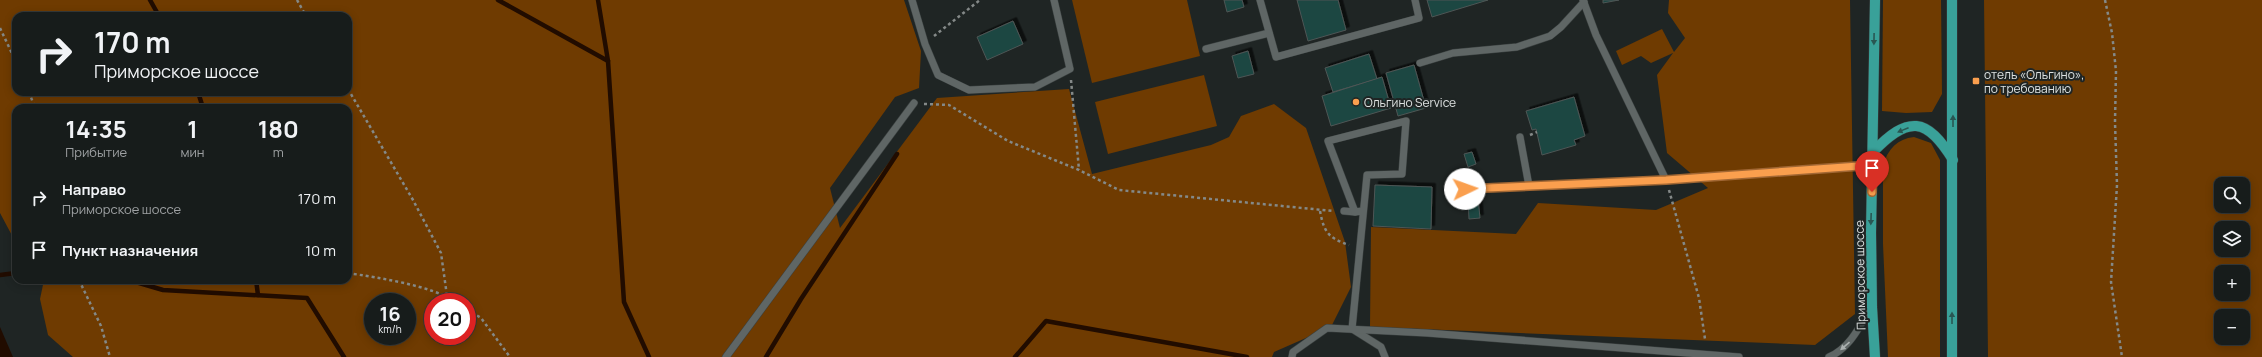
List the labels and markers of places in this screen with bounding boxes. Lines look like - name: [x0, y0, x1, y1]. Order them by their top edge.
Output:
- place label: отель «Ольгино», по требованию: [1984, 66, 2084, 97]
- marker: отель «Ольгино», по требованию: [1971, 76, 1981, 86]
- place label: Ольгино Service: [1364, 94, 1456, 111]
- marker: Ольгино Service: [1351, 97, 1361, 107]
- pin: [1855, 151, 1889, 192]

